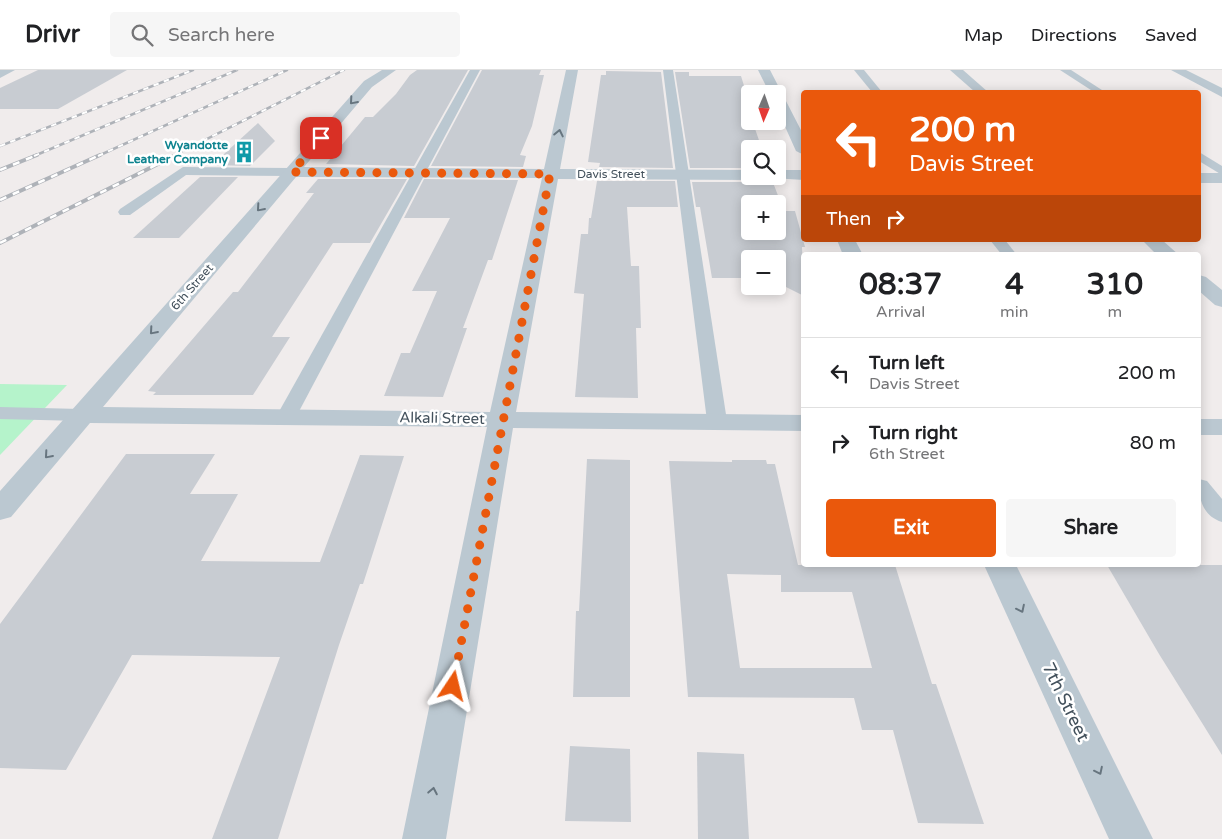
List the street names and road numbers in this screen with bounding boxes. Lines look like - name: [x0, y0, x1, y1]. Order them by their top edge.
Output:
- street label: Davis Street: [577, 167, 645, 181]
- street label: 6th Street: [168, 261, 216, 313]
- street label: Alkali Street: [399, 408, 485, 428]
- street label: 7th Street: [1037, 659, 1095, 745]

